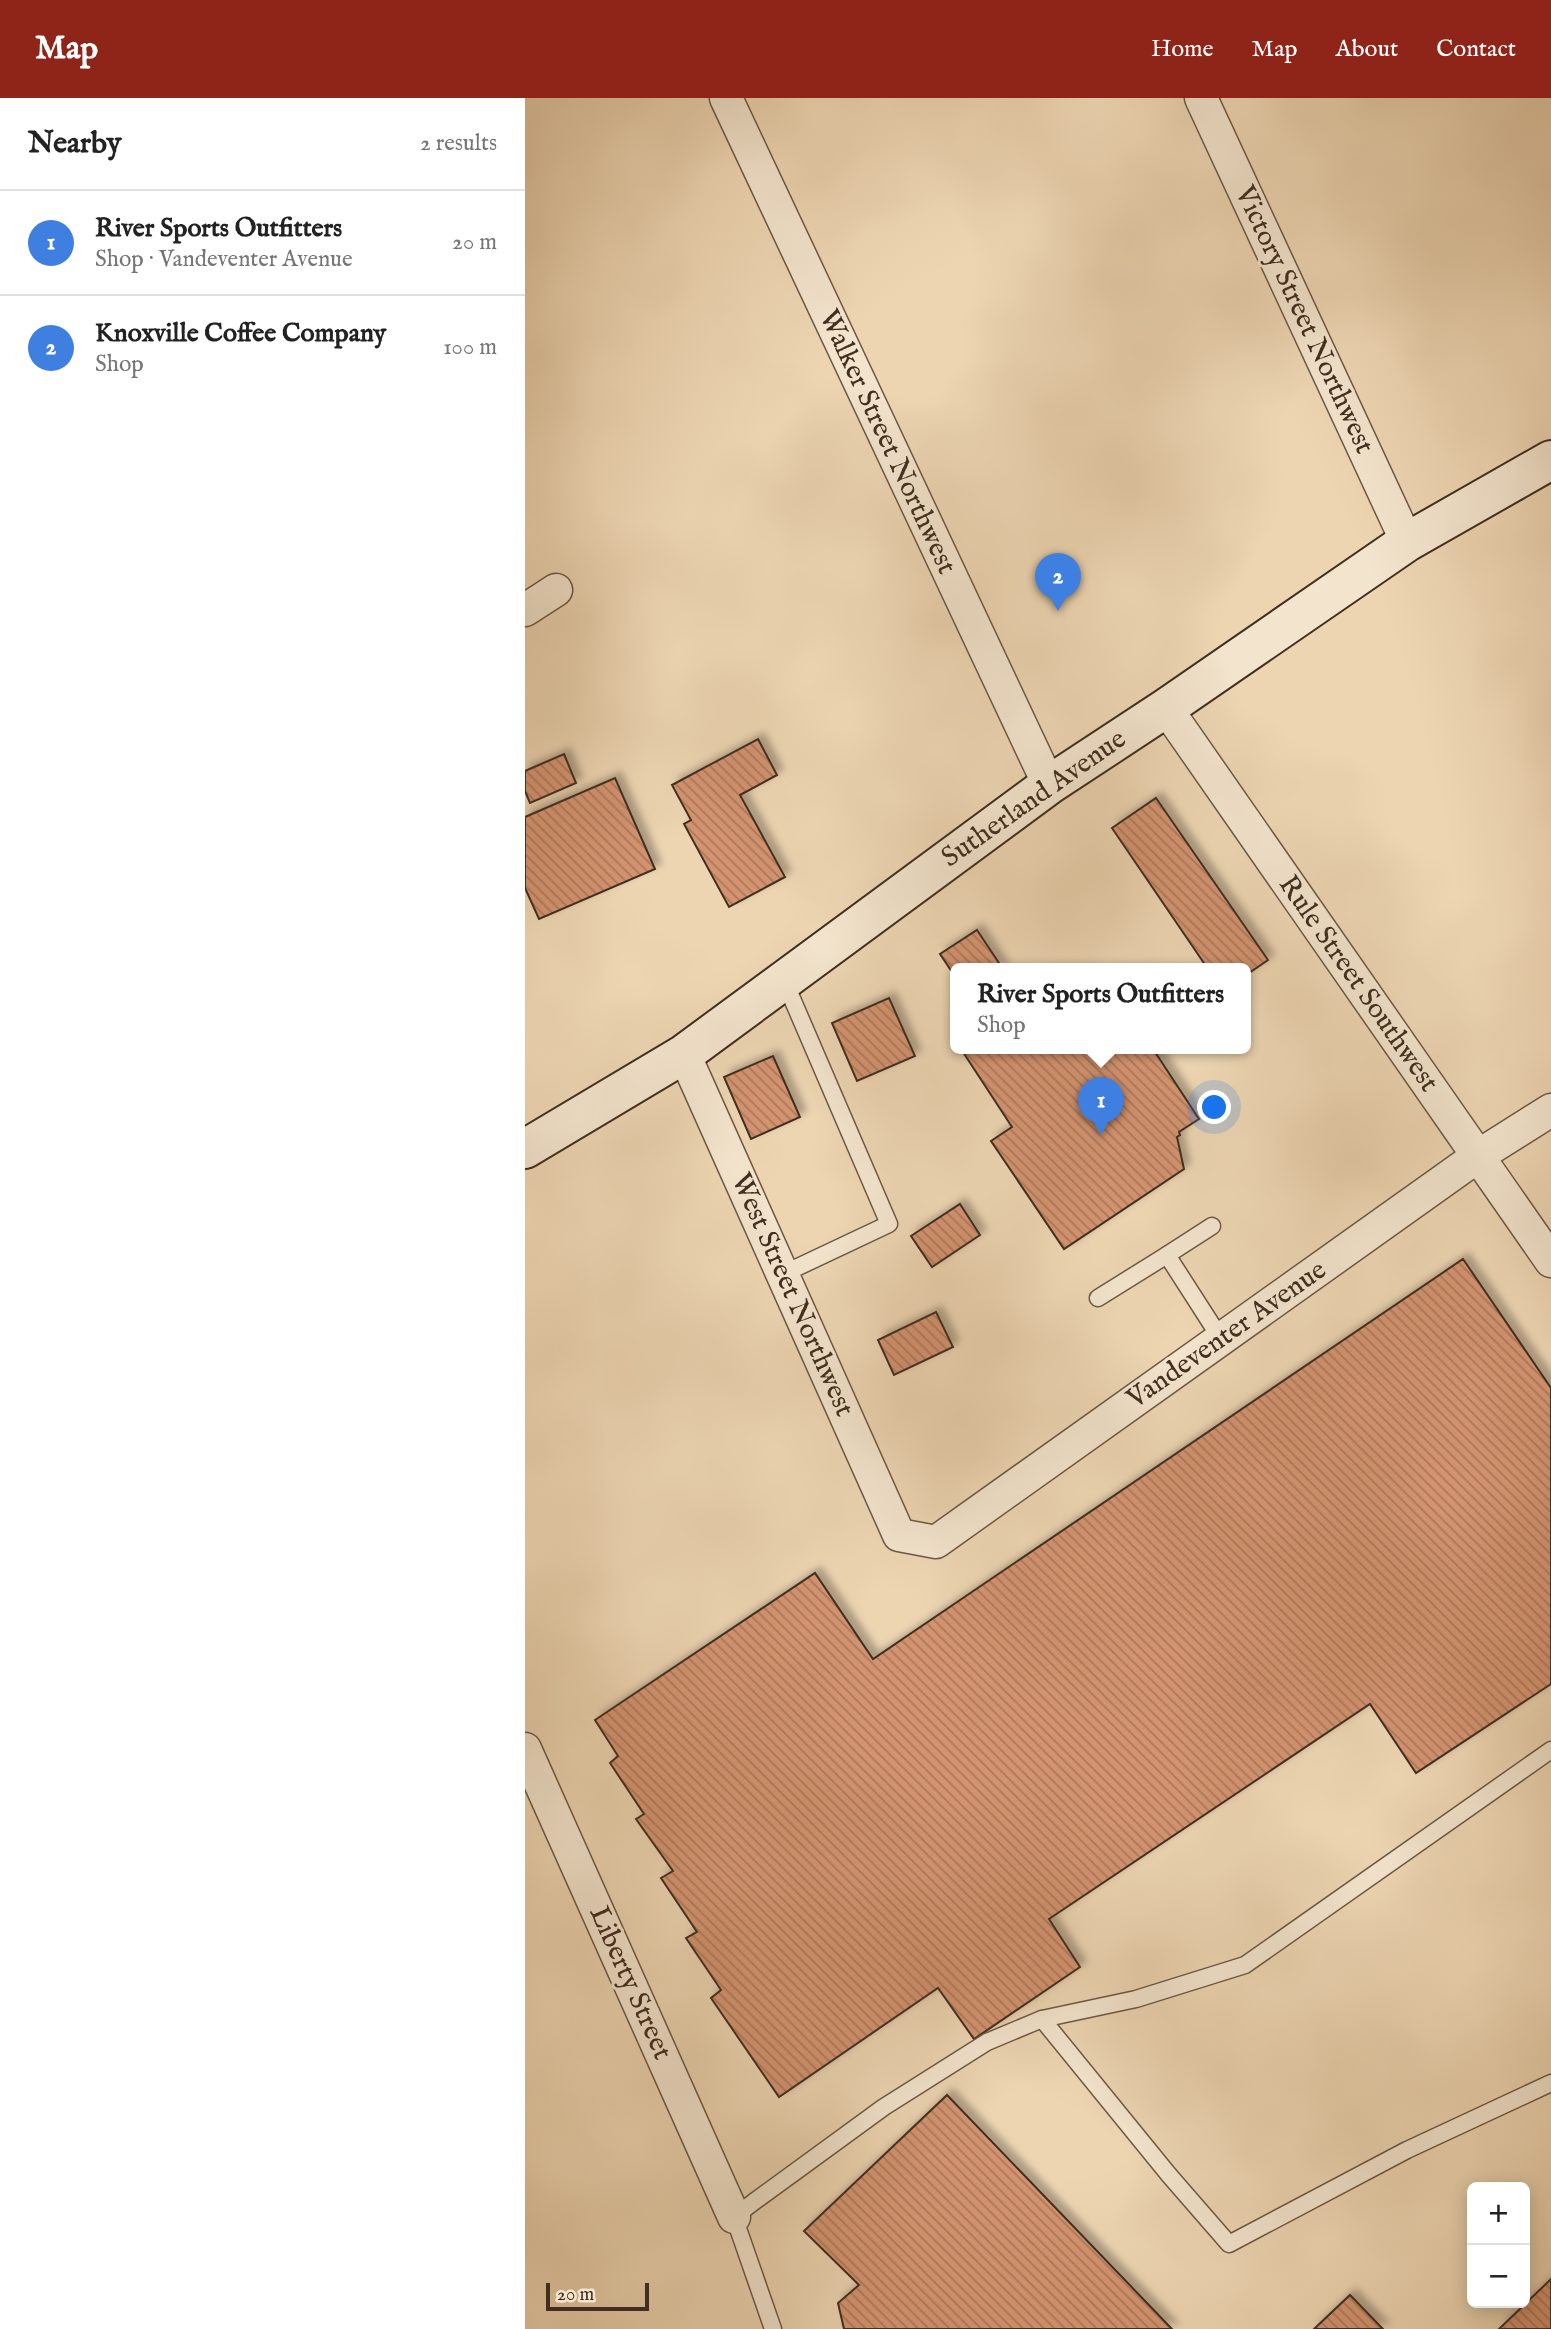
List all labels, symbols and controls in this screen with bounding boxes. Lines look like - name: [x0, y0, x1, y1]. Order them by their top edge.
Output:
- text: Map: [35, 28, 98, 70]
- text: Home: [1151, 34, 1214, 65]
- text: Map: [1252, 34, 1298, 65]
- text: About: [1336, 34, 1398, 65]
- text: Contact: [1436, 34, 1516, 65]
- text: Nearby: [28, 125, 121, 163]
- text: 2 results: [420, 129, 497, 158]
- street label: Victory Street Northwest: [1226, 180, 1382, 460]
- text: River Sports Outfitters: [95, 212, 342, 245]
- text: 1: [47, 228, 55, 257]
- text: 20 m: [452, 228, 497, 257]
- text: Shop · Vandeventer Avenue: [95, 245, 353, 274]
- street label: Walker Street Northwest: [810, 304, 964, 580]
- text: Knoxville Coffee Company: [95, 317, 386, 350]
- text: 2: [46, 333, 56, 362]
- text: 100 m: [443, 333, 497, 362]
- text: Shop: [95, 350, 144, 379]
- pin: 2: [1035, 553, 1081, 611]
- street label: Sutherland Avenue: [935, 722, 1133, 876]
- street label: Rule Street Southwest: [1270, 869, 1446, 1099]
- popup: [950, 963, 1251, 1054]
- text: River Sports Outfitters: [977, 978, 1224, 1011]
- text: Shop: [977, 1011, 1026, 1040]
- pin: 1: [1078, 1077, 1124, 1135]
- your location: [1197, 1090, 1231, 1124]
- street label: West Street Northwest: [723, 1168, 862, 1422]
- street label: Vandeventer Avenue: [1120, 1253, 1334, 1418]
- street label: Liberty Street: [581, 1901, 680, 2066]
- map controls: [1467, 2182, 1530, 2308]
- button: +: [1467, 2182, 1530, 2245]
- button: −: [1467, 2245, 1530, 2308]
- scale bar: [546, 2280, 649, 2312]
- text: 20 m: [557, 2283, 594, 2307]

